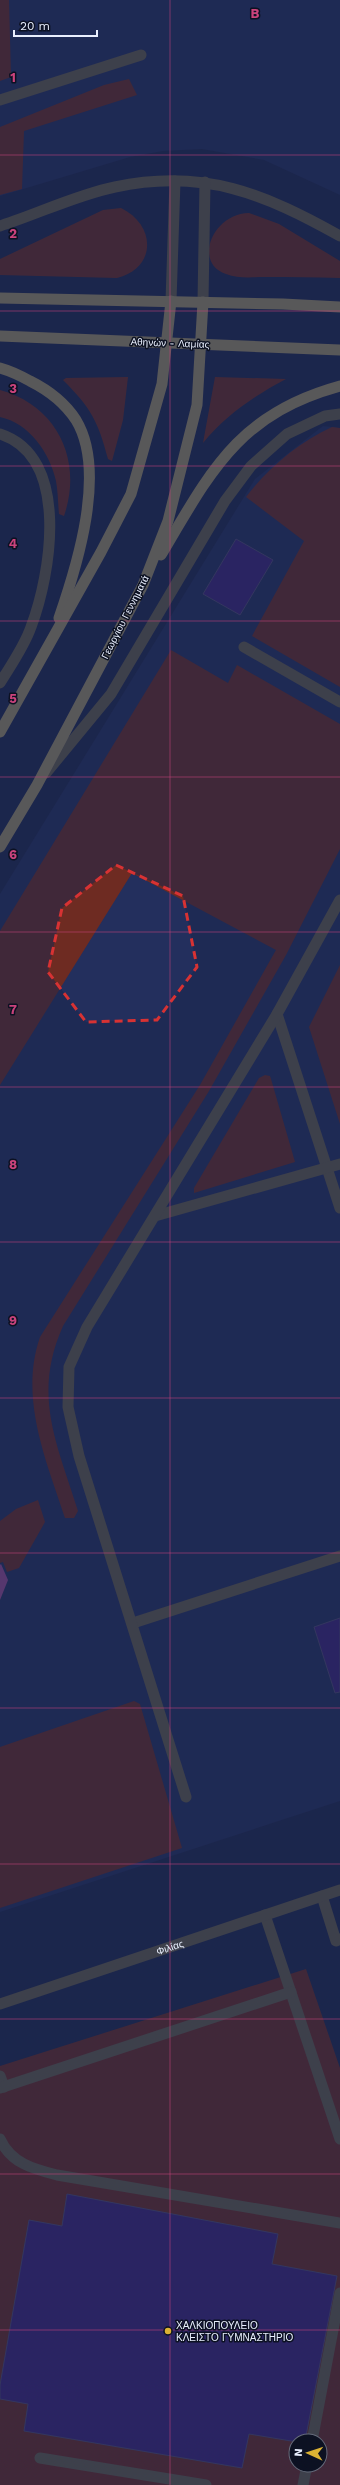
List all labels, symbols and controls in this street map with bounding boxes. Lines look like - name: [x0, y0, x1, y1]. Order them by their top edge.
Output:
- text: B: [251, 6, 260, 21]
- scale bar: [14, 12, 97, 38]
- text: 20 m: [20, 19, 50, 33]
- text: 1: [10, 70, 16, 85]
- text: 2: [9, 226, 17, 241]
- street label: Αθηνών - Λαμίας: [130, 336, 210, 350]
- text: 3: [9, 381, 17, 396]
- text: 4: [9, 536, 18, 551]
- street label: Γεωργίου Γεννηματά: [99, 573, 151, 661]
- text: 5: [9, 691, 17, 706]
- text: 6: [9, 847, 17, 862]
- text: 7: [9, 1002, 17, 1017]
- text: 8: [9, 1157, 17, 1172]
- text: 9: [9, 1313, 17, 1328]
- street label: Φιλίας: [155, 1937, 185, 1957]
- place label: ΧΑΛΚΙΟΠΟΥΛΕΙΟ ΚΛΕΙΣΤΟ ΓΥΜΝΑΣΤΗΡΙΟ: [176, 2320, 293, 2343]
- marker: ΧΑΛΚΙΟΠΟΥΛΕΙΟ ΚΛΕΙΣΤΟ ΓΥΜΝΑΣΤΗΡΙΟ: [163, 2326, 173, 2336]
- north arrow: [288, 2433, 328, 2473]
- text: N: [292, 2448, 305, 2457]

